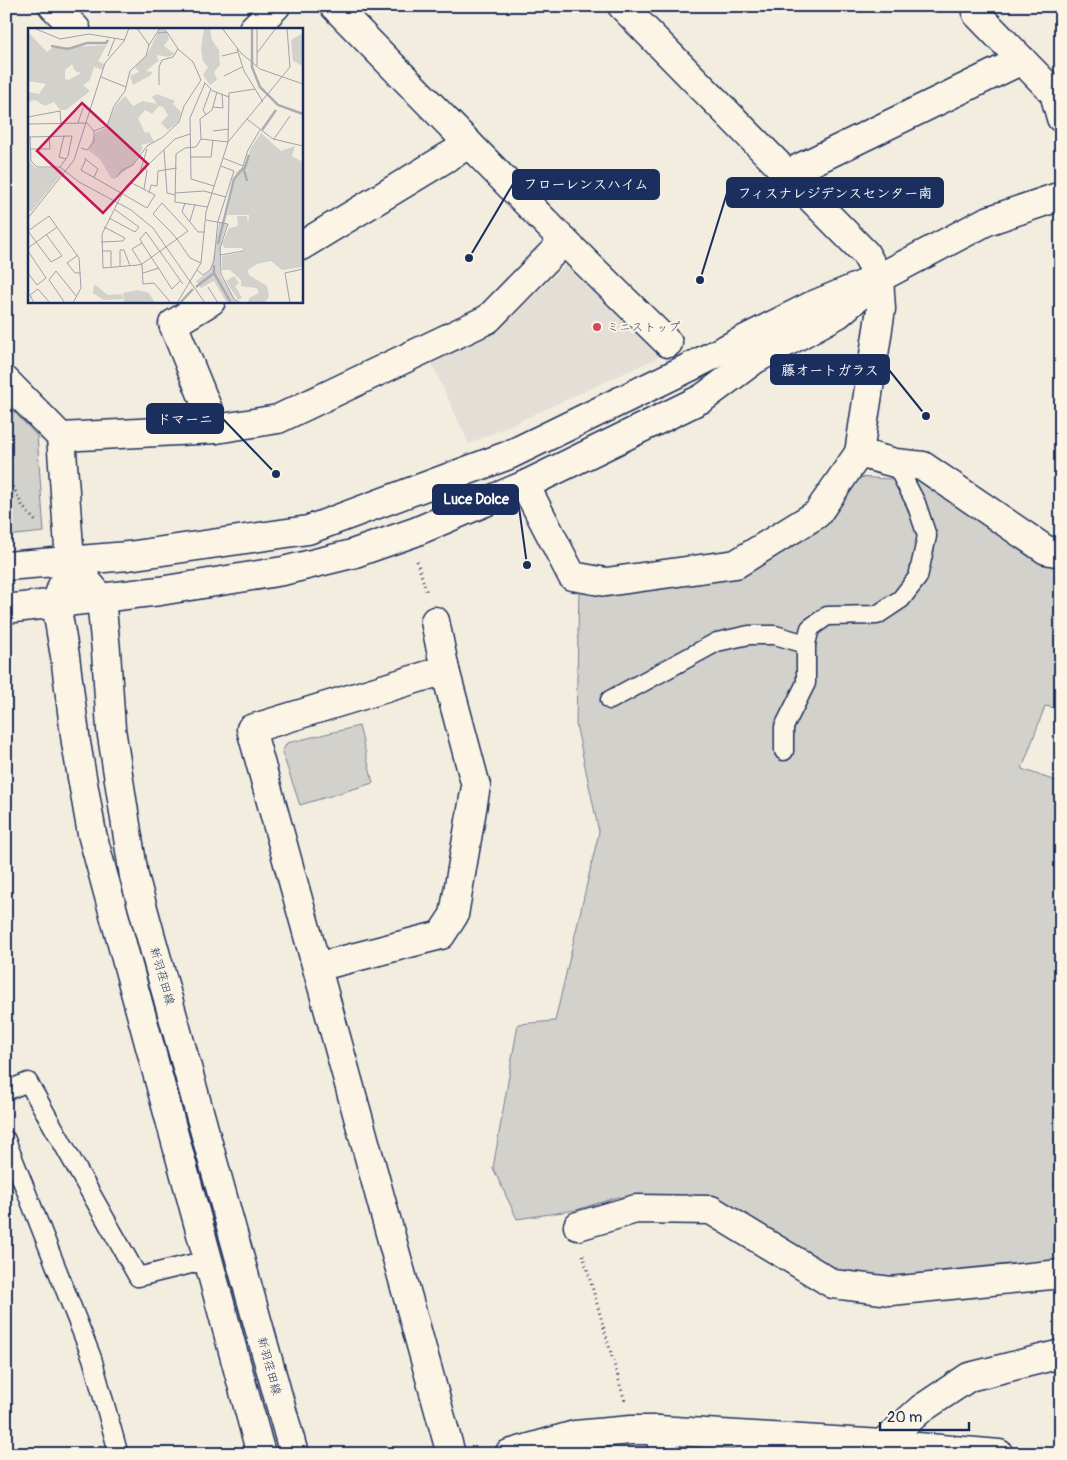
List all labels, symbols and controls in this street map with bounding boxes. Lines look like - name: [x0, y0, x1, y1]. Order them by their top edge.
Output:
- inset map: [28, 28, 302, 302]
- callout: フローレンスハイム: [513, 170, 659, 199]
- text: フローレンスハイム: [524, 176, 648, 193]
- callout: フィスナレジデンスセンター南: [727, 178, 943, 207]
- text: フィスナレジデンスセンター南: [738, 185, 932, 202]
- place label: ミニストップ: [607, 320, 680, 335]
- marker: ミニストップ: [591, 321, 603, 333]
- callout: 藤オートガラス: [771, 355, 889, 384]
- text: 藤オートガラス: [781, 362, 879, 379]
- callout: ドマーニ: [147, 404, 223, 433]
- text: ドマーニ: [157, 411, 213, 428]
- callout: Luce Dolce: [433, 485, 518, 514]
- text: Luce Dolce: [443, 491, 510, 508]
- street label: 新羽荏田線: [147, 945, 177, 1007]
- street label: 新羽荏田線: [254, 1335, 284, 1397]
- scale bar: [880, 1400, 968, 1432]
- text: 20 m: [887, 1408, 922, 1427]

